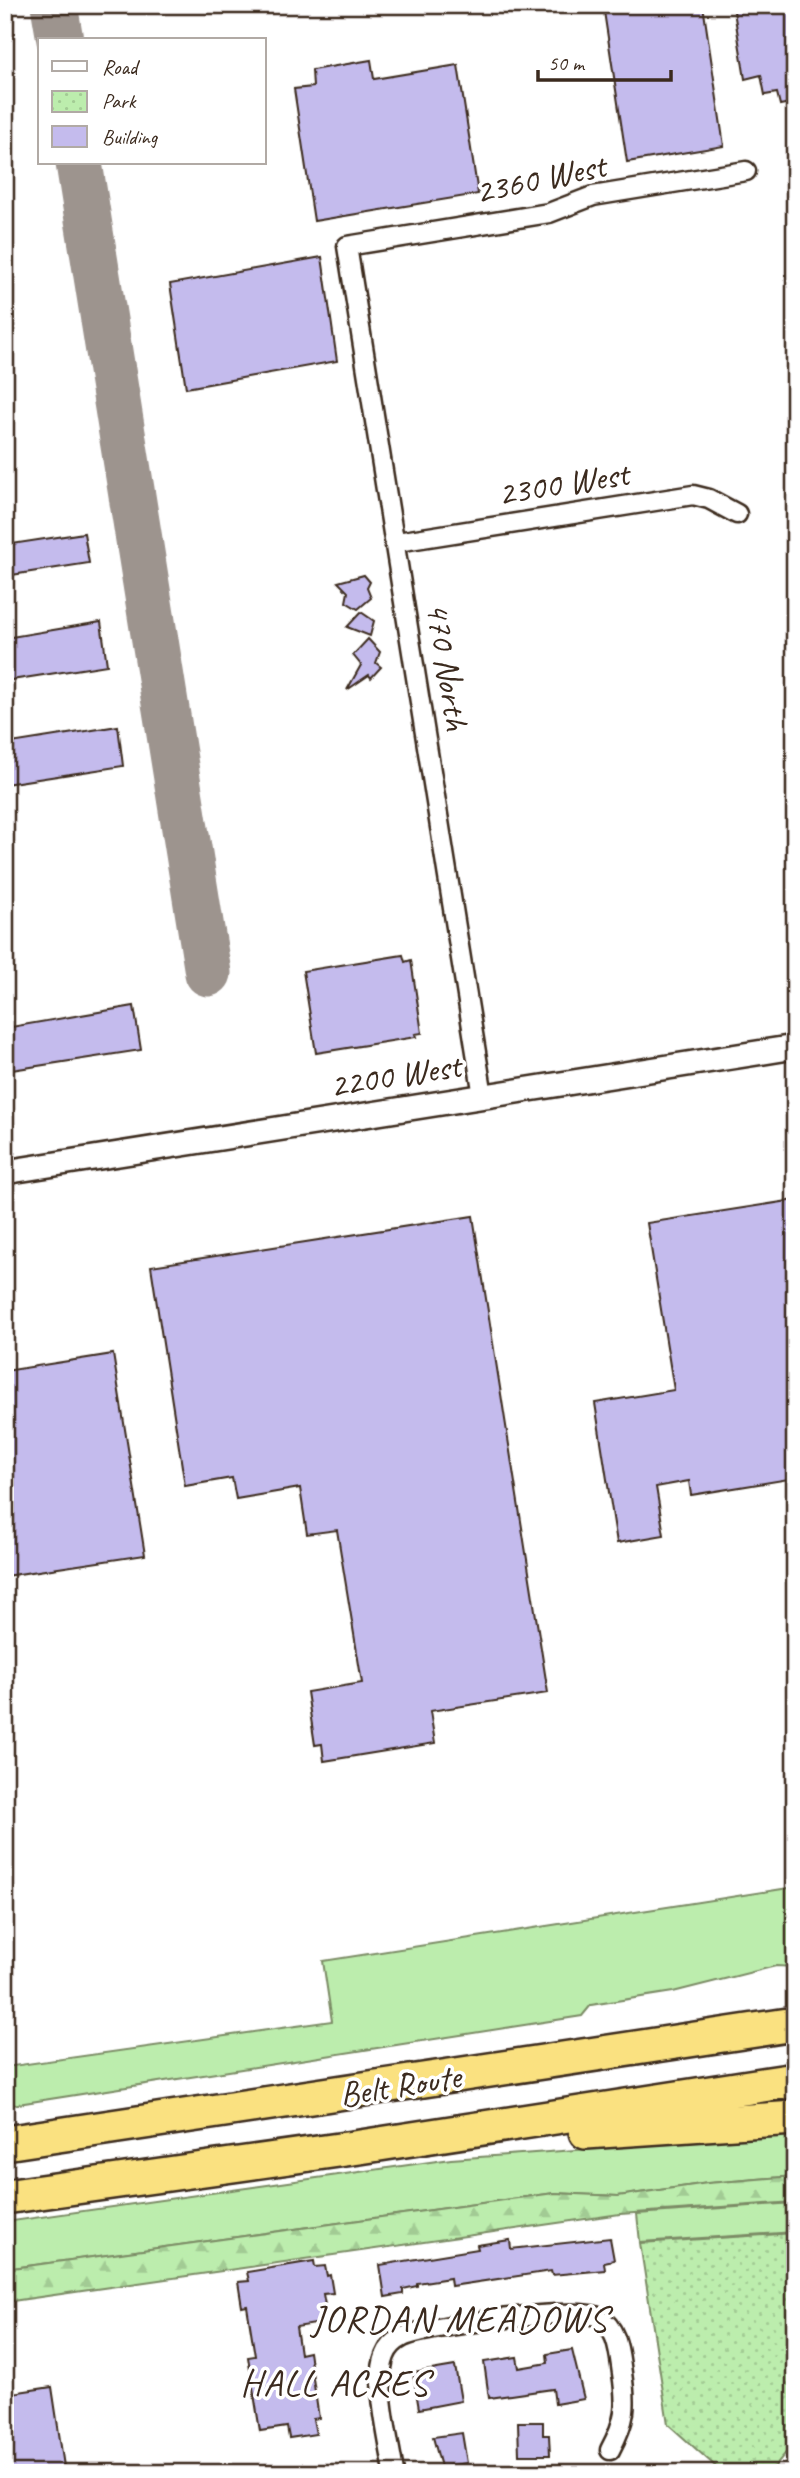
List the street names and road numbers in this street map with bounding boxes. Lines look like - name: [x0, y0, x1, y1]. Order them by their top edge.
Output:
- street label: 2360 West: [471, 142, 613, 214]
- street label: 2300 West: [494, 450, 635, 516]
- street label: 470 North: [415, 599, 480, 734]
- street label: 2200 West: [326, 1042, 467, 1108]
- street label: Belt Route: [337, 2053, 466, 2117]

